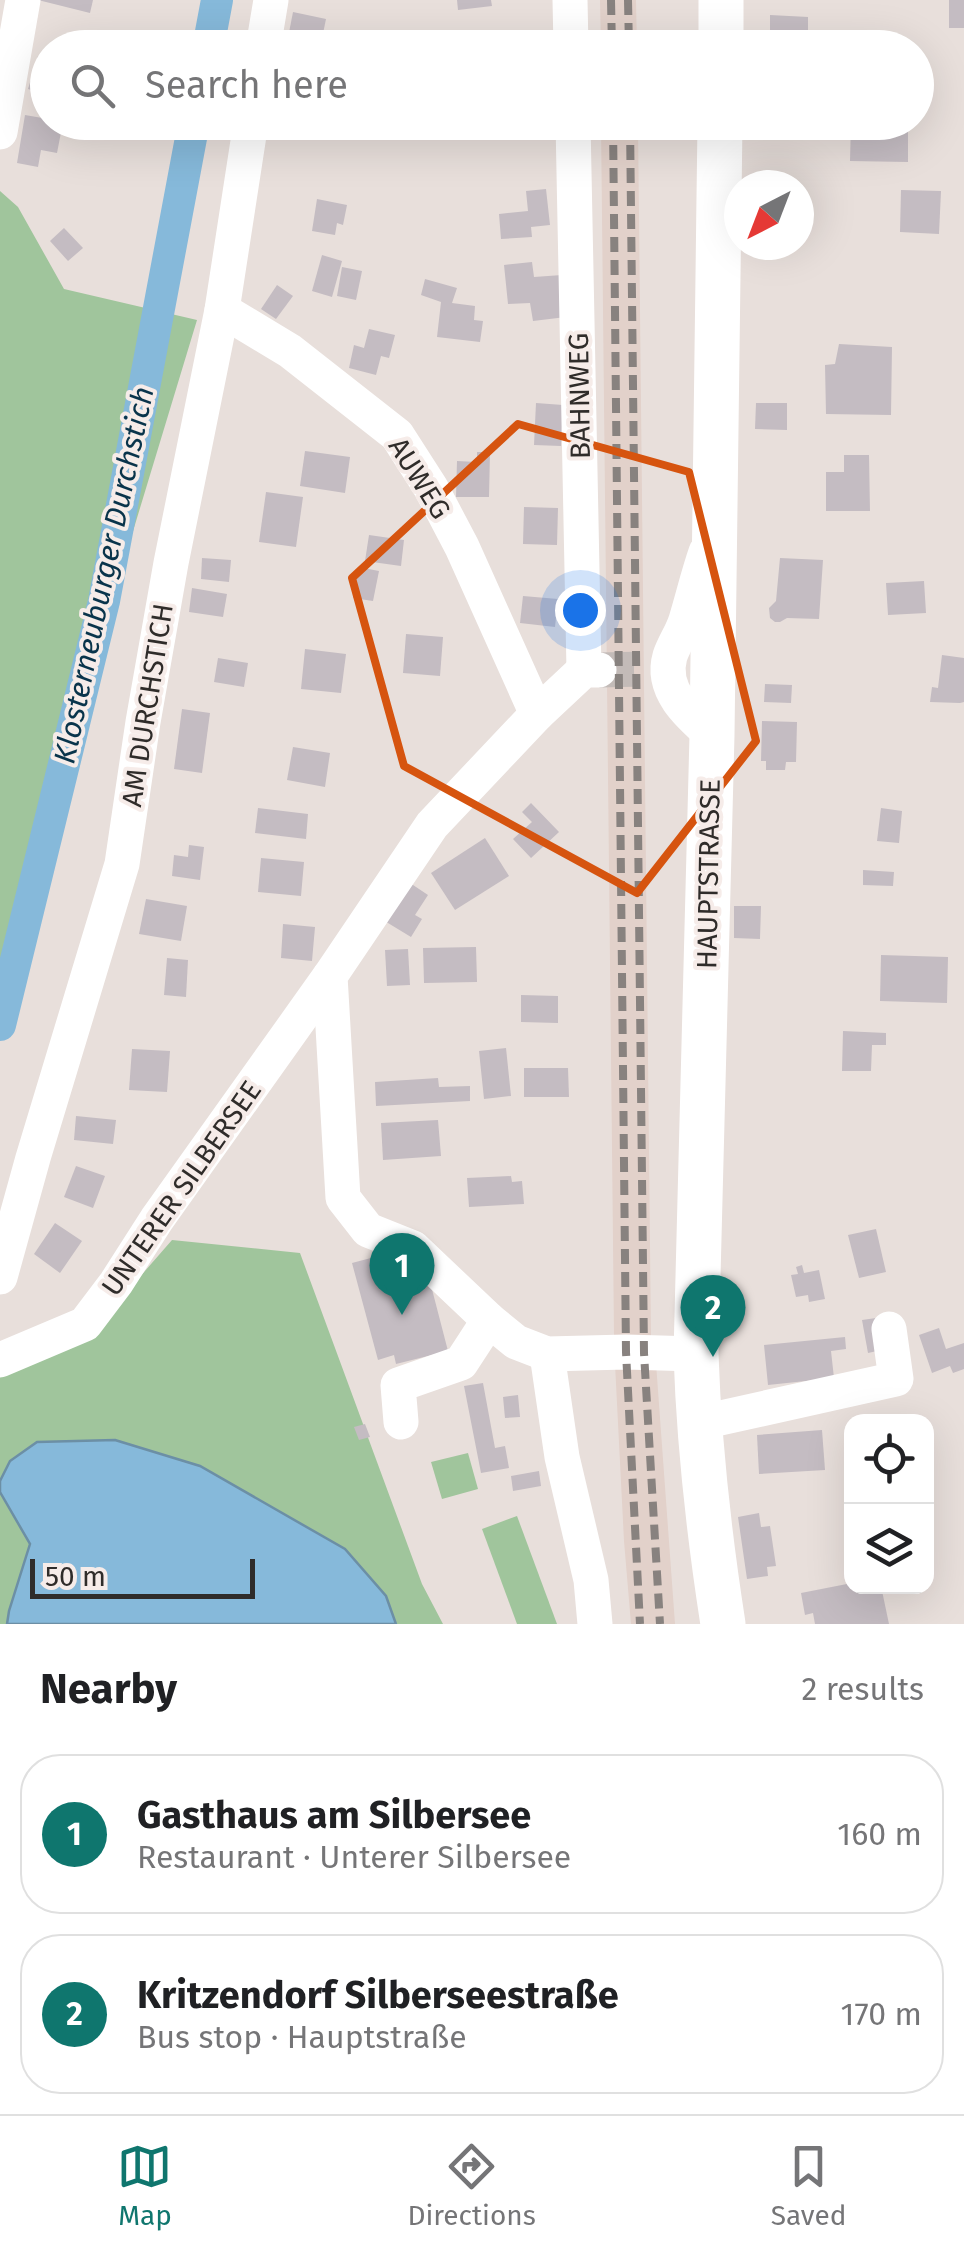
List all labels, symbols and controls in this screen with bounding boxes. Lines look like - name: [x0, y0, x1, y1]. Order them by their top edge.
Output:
- search box: [30, 30, 934, 140]
- icon: search: [65, 58, 120, 113]
- text: Search here: [145, 62, 348, 108]
- north arrow: [724, 170, 814, 260]
- street label: BAHNWEG: [562, 332, 597, 460]
- water label: Klosterneuburger Durchstich: [46, 383, 162, 767]
- street label: AUWEG: [382, 431, 457, 525]
- your location: [555, 585, 606, 636]
- street label: AM DURCHSTICH: [115, 601, 180, 809]
- street label: HAUPTSTRASSE: [690, 779, 727, 969]
- street label: UNTERER SILBERSEE: [95, 1074, 268, 1302]
- pin: 1: [370, 1232, 434, 1315]
- pin: 2: [680, 1274, 746, 1357]
- map controls: [844, 1414, 934, 1594]
- button: locate: [844, 1414, 934, 1504]
- button: layers: [844, 1504, 934, 1594]
- scale bar: [30, 1554, 255, 1598]
- text: 50 m: [45, 1560, 106, 1593]
- text: Nearby: [40, 1664, 177, 1714]
- text: 2 results: [801, 1670, 924, 1708]
- text: Gasthaus am Silbersee: [137, 1792, 531, 1838]
- text: 1: [67, 1815, 82, 1853]
- text: 160 m: [837, 1815, 922, 1853]
- text: Restaurant · Unterer Silbersee: [137, 1838, 571, 1876]
- text: Kritzendorf Silberseestraße: [137, 1972, 619, 2018]
- text: 2: [66, 1995, 83, 2033]
- text: 170 m: [841, 1995, 922, 2033]
- text: Bus stop · Hauptstraße: [137, 2018, 467, 2056]
- tab: Map: [117, 2139, 172, 2232]
- tab: Directions: [407, 2139, 536, 2232]
- tab: Saved: [771, 2139, 847, 2232]

